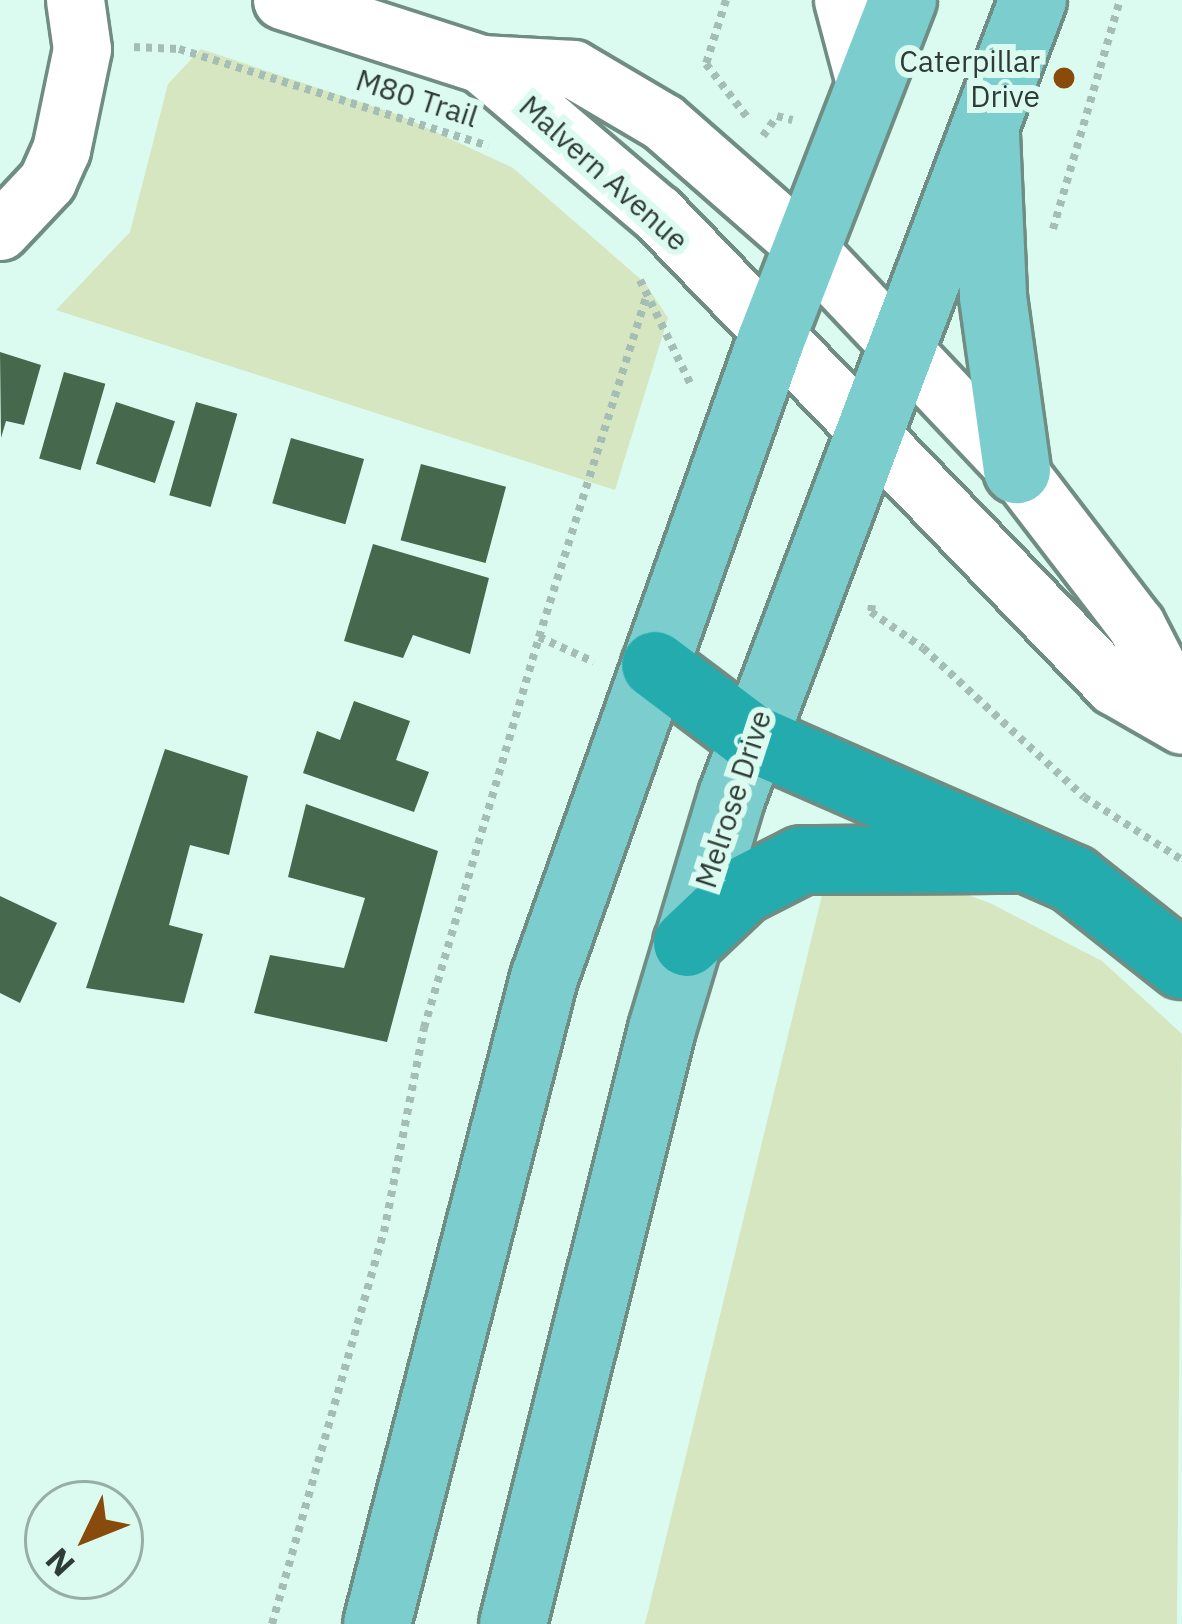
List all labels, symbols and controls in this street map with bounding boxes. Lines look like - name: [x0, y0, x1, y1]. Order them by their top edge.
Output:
- place label: Caterpillar Drive: [899, 43, 1040, 113]
- street label: M80 Trail: [352, 61, 482, 135]
- marker: Caterpillar Drive: [1051, 65, 1077, 91]
- street label: Malvern Avenue: [512, 88, 696, 258]
- street label: Melrose Drive: [687, 706, 779, 892]
- north arrow: [24, 1480, 144, 1600]
- text: N: [36, 1539, 83, 1586]

